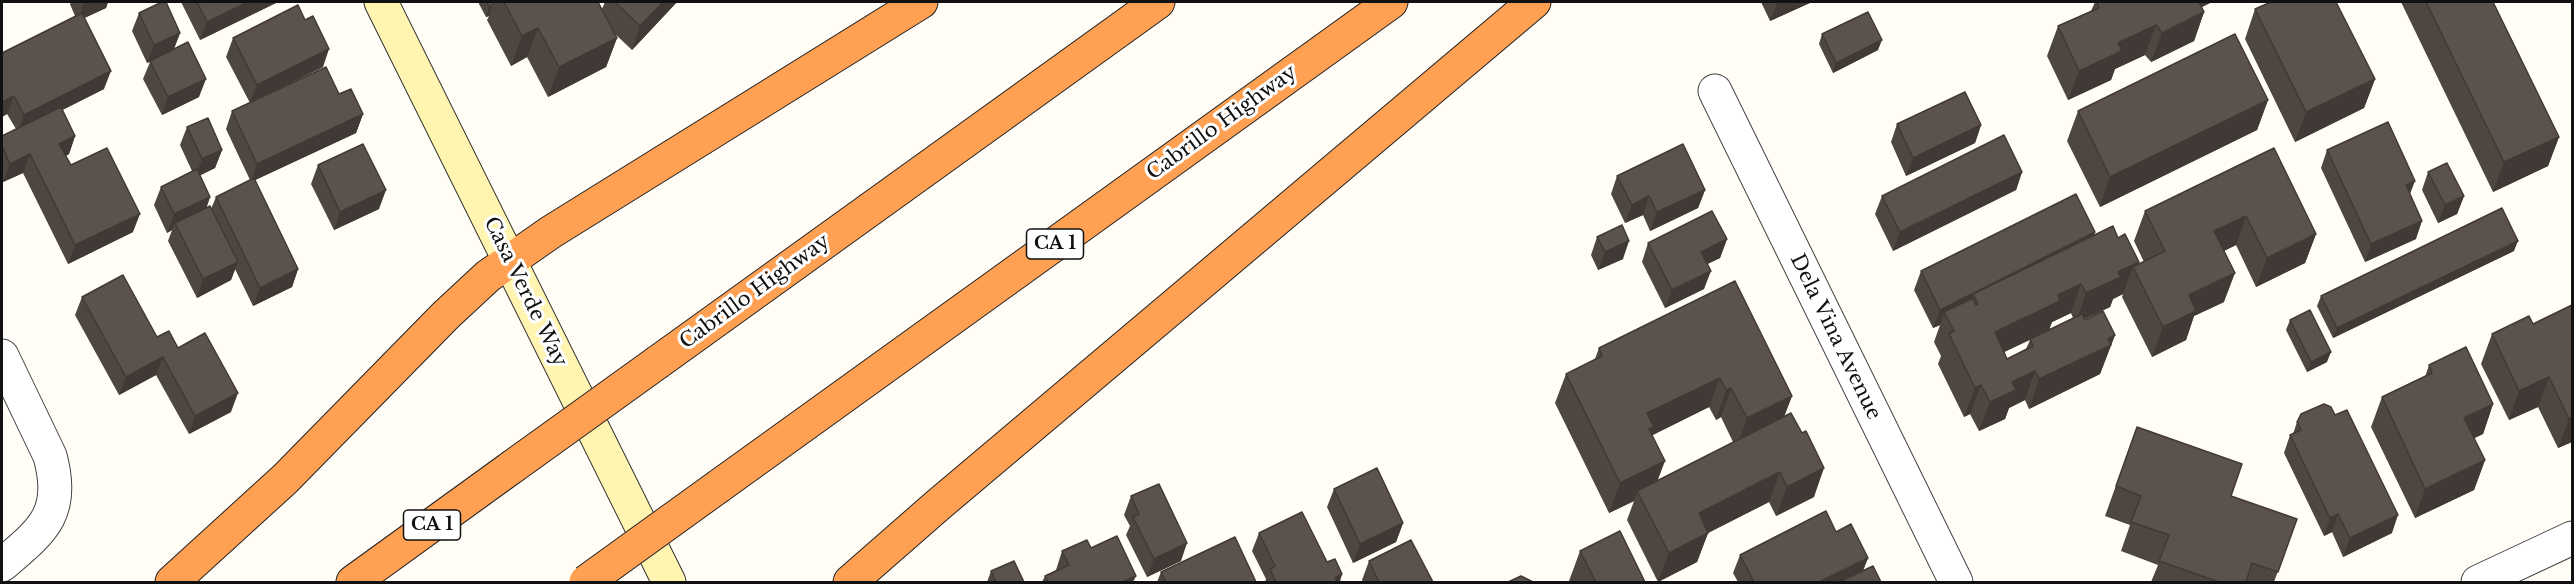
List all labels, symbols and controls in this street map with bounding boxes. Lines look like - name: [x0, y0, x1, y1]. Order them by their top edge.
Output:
- street label: Cabrillo Highway: [1142, 61, 1302, 185]
- street label: Casa Verde Way: [478, 213, 572, 371]
- road number: CA 1: [1026, 229, 1084, 259]
- street label: Cabrillo Highway: [675, 230, 835, 354]
- street label: Dela Vina Avenue: [1784, 250, 1886, 424]
- road number: CA 1: [404, 510, 460, 540]

